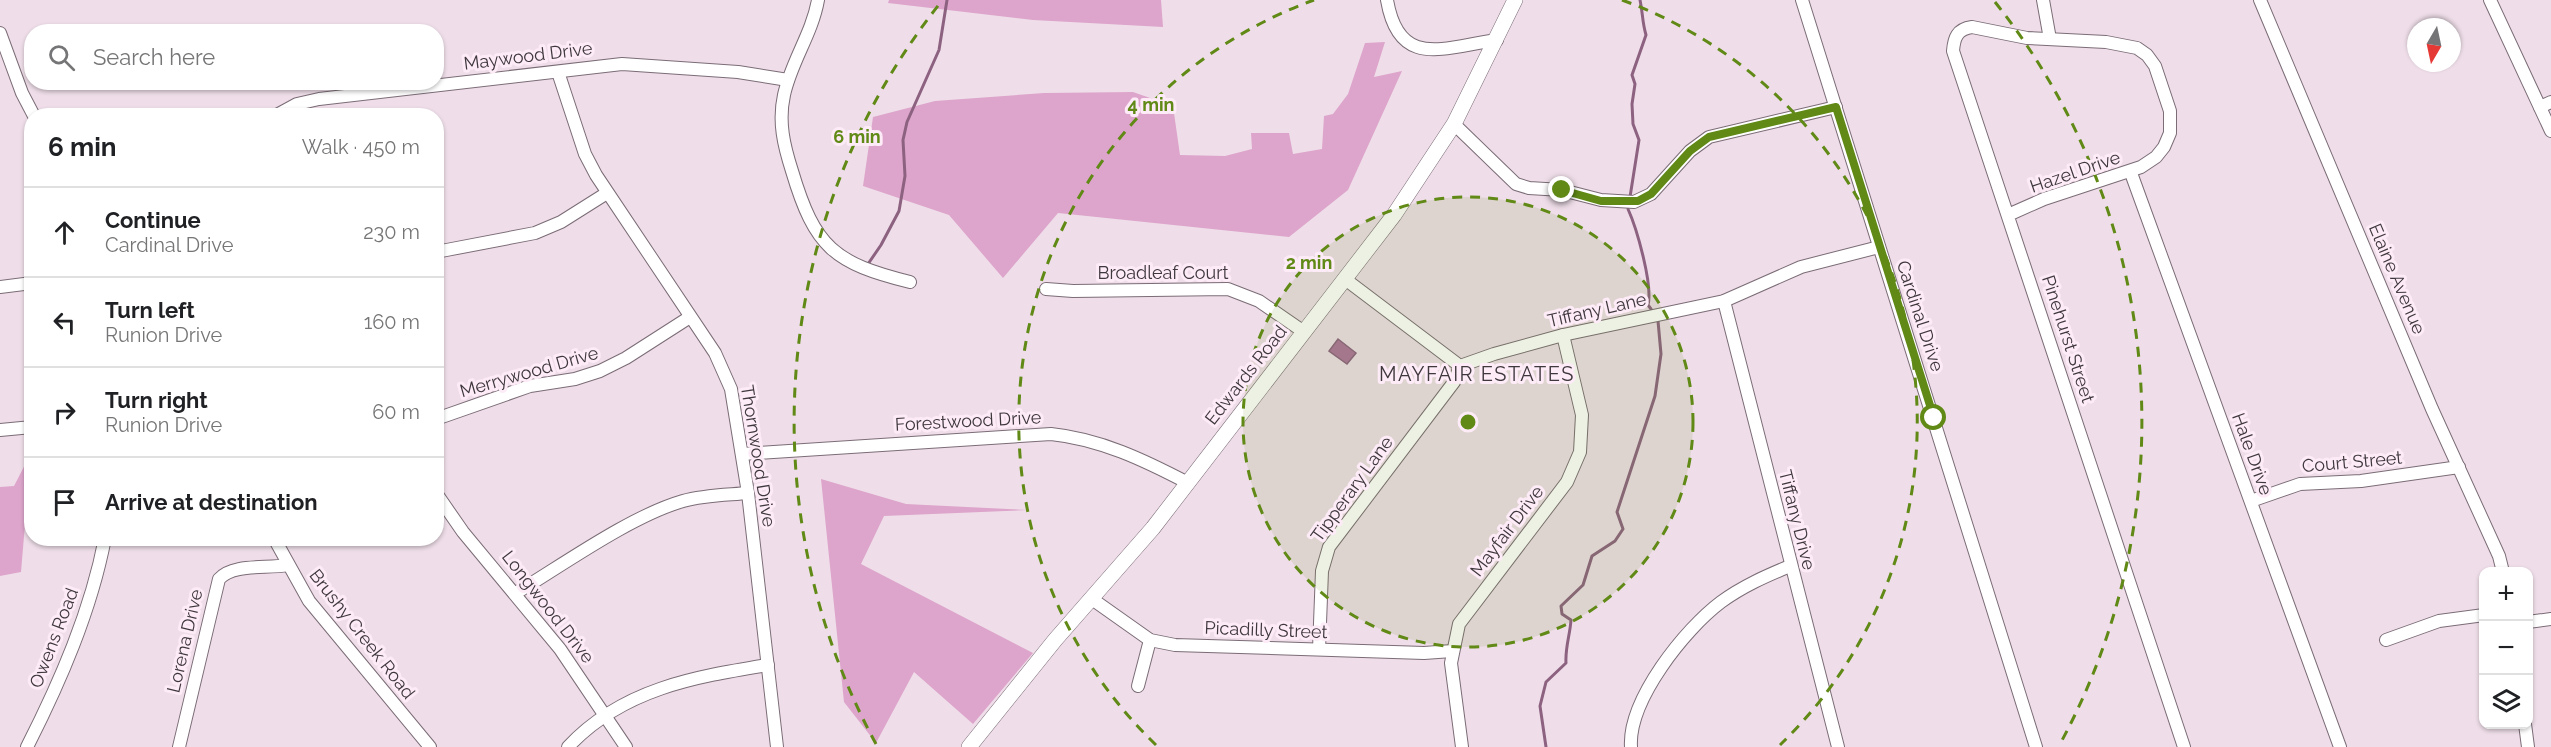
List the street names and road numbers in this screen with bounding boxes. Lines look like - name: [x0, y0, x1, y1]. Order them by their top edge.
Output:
- street label: Maywood Drive: [462, 37, 594, 74]
- street label: Hazel Drive: [2027, 146, 2123, 197]
- street label: Elaine Avenue: [2365, 220, 2430, 338]
- street label: Cardinal Drive: [1893, 258, 1948, 374]
- street label: Broadleaf Court: [1097, 262, 1229, 283]
- street label: Pinehurst Street: [2038, 272, 2099, 405]
- street label: Tiffany Lane: [1545, 288, 1649, 331]
- street label: Edwards Road: [1200, 321, 1291, 428]
- street label: Merrywood Drive: [457, 342, 601, 401]
- street label: Thornwood Drive: [737, 384, 780, 529]
- street label: Forestwood Drive: [894, 406, 1042, 435]
- street label: Hale Drive: [2228, 410, 2277, 498]
- street label: Tipperary Lane: [1306, 431, 1397, 546]
- street label: Court Street: [2301, 447, 2403, 476]
- street label: Tiffany Drive: [1775, 468, 1820, 572]
- street label: Mayfair Drive: [1466, 481, 1548, 580]
- street label: Longwood Drive: [498, 546, 599, 668]
- street label: Brushy Creek Road: [305, 565, 420, 703]
- street label: Owens Road: [25, 585, 82, 691]
- street label: Lorena Drive: [162, 587, 207, 695]
- street label: Picadilly Street: [1204, 617, 1328, 642]

